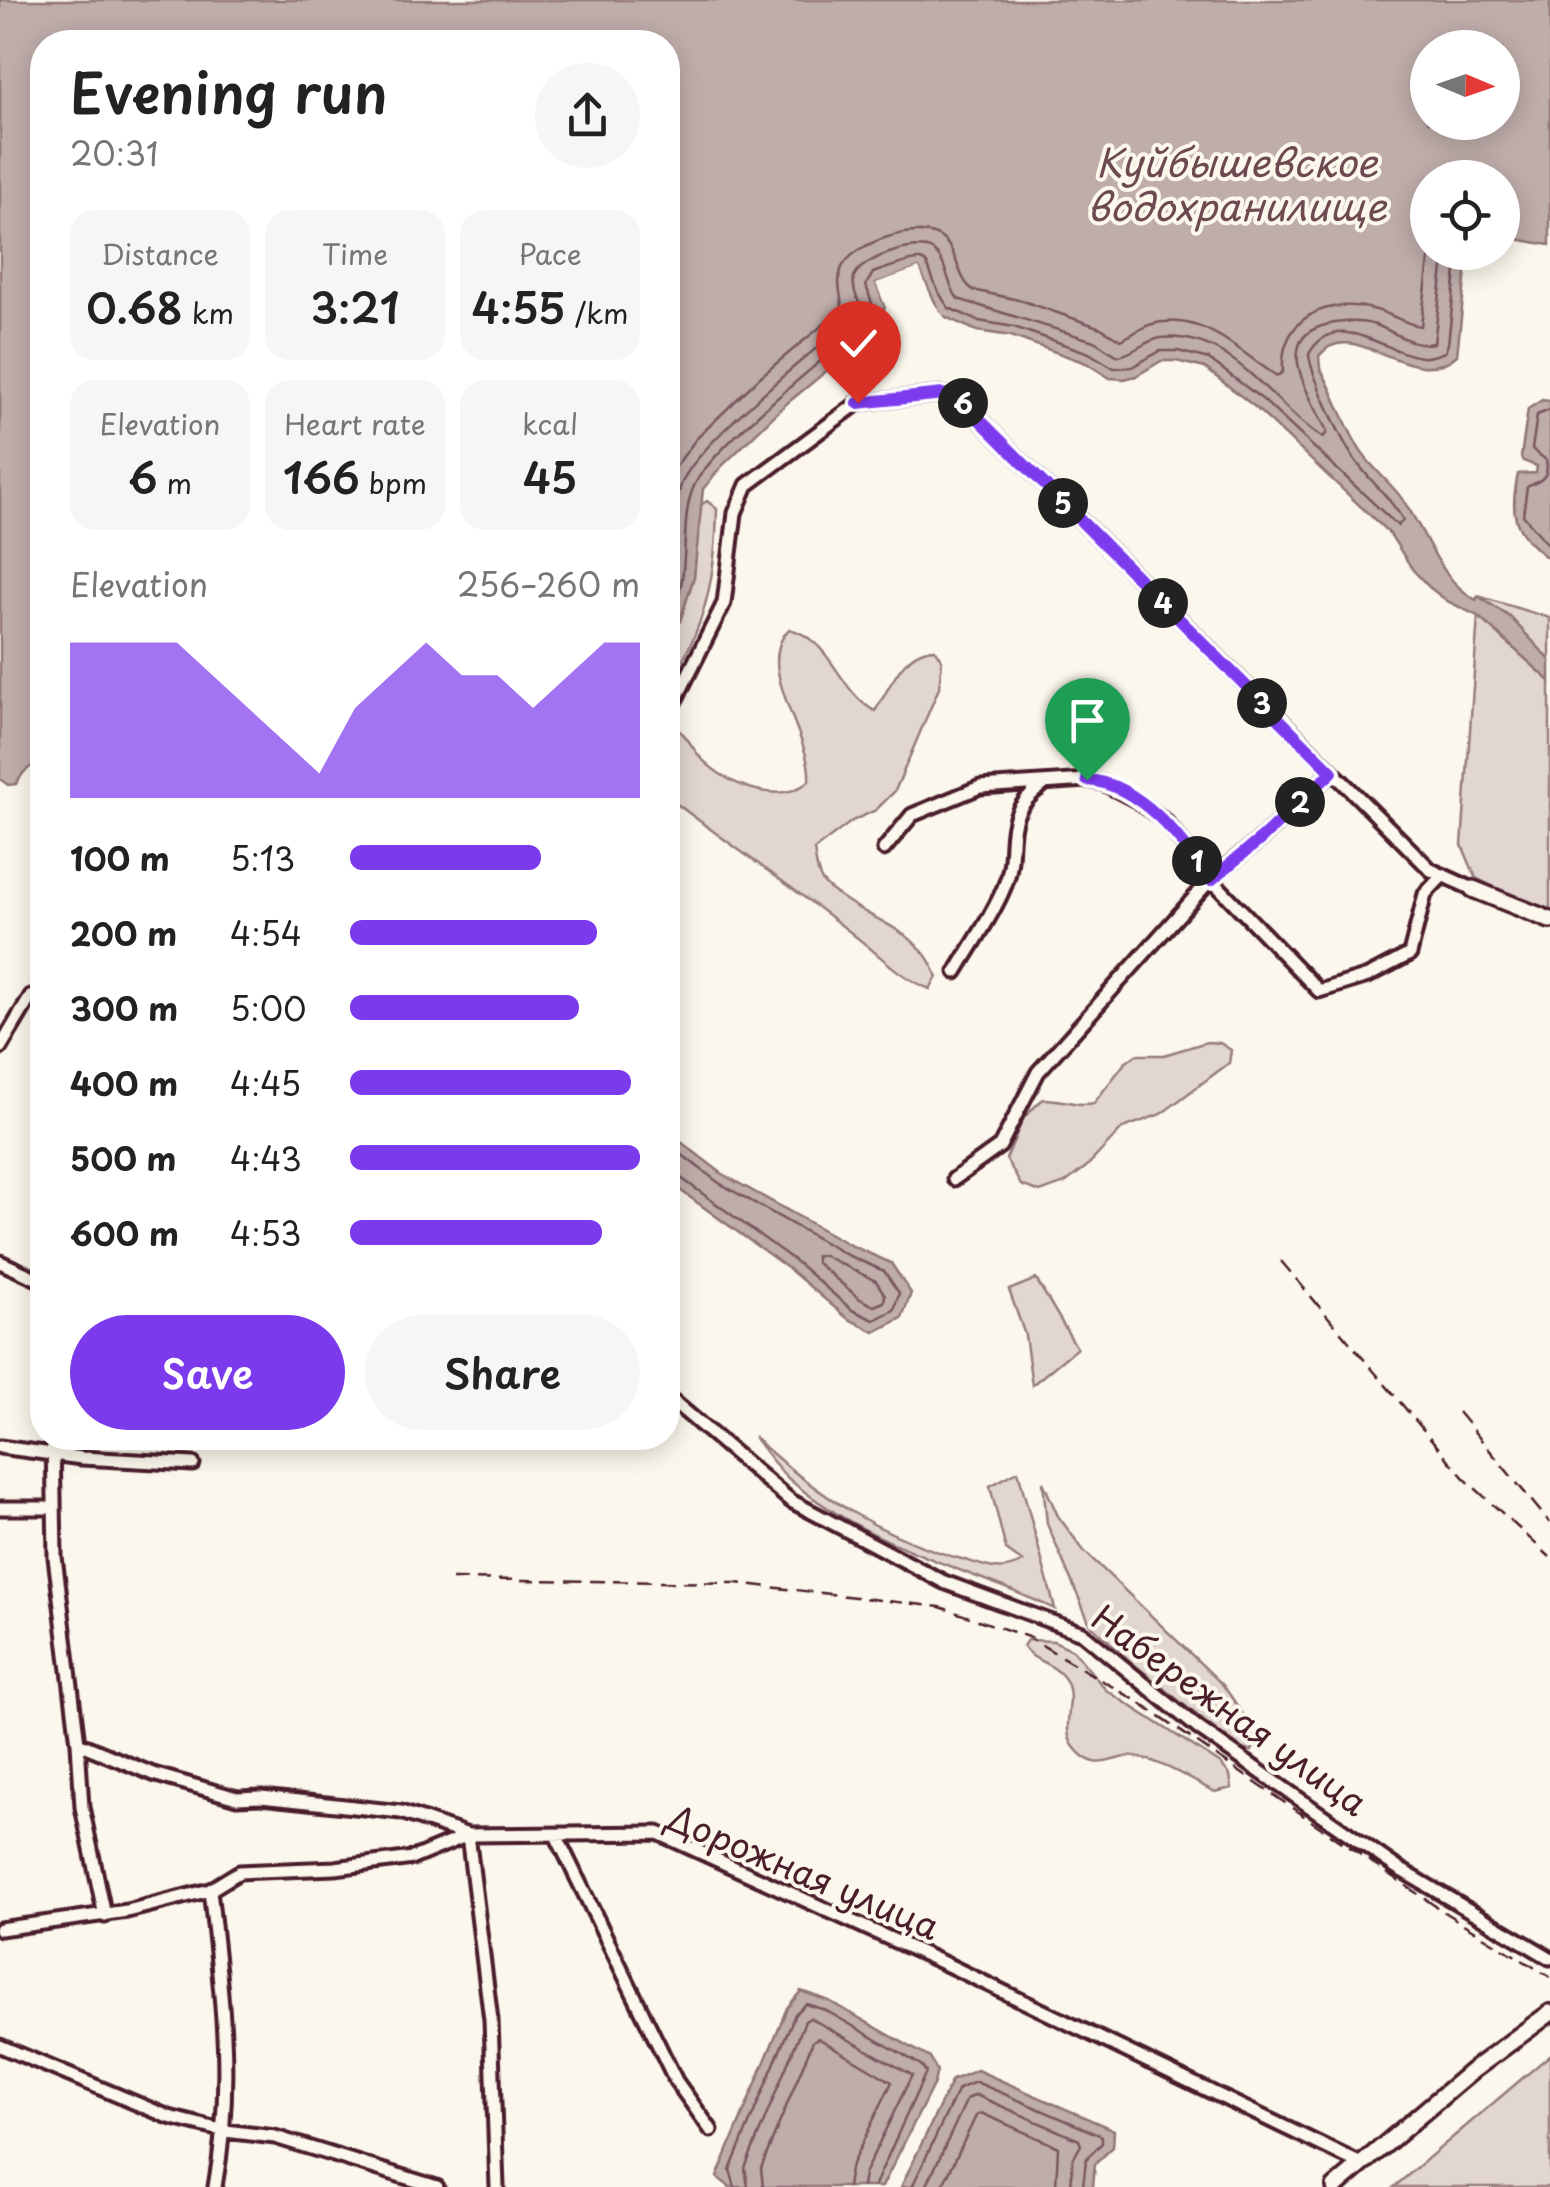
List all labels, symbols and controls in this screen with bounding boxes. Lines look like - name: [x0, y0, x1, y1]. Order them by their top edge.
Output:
- north arrow: [1410, 30, 1520, 140]
- map controls: [1410, 30, 1520, 270]
- text: Evening run: [70, 50, 388, 133]
- button: share: [535, 63, 640, 168]
- text: 20:31: [70, 129, 158, 177]
- water label: Куйбышевское водохранилище: [1087, 133, 1388, 234]
- button: locate: [1410, 160, 1520, 270]
- text: Distance: [101, 232, 219, 275]
- text: Time: [322, 232, 388, 275]
- text: Pace: [518, 232, 582, 275]
- text: 0.68: [86, 275, 183, 338]
- text: 3:21: [310, 275, 400, 338]
- text: 4:55: [472, 275, 566, 338]
- text: km: [183, 291, 234, 334]
- text: /km: [566, 291, 628, 334]
- pin: [816, 301, 901, 404]
- icon: check: [831, 316, 886, 371]
- pin: 6: [938, 378, 988, 428]
- text: 6: [953, 381, 973, 424]
- text: Elevation: [100, 402, 220, 445]
- text: Heart rate: [284, 402, 426, 445]
- text: kcal: [522, 402, 578, 445]
- text: 6: [128, 445, 157, 508]
- text: 166: [283, 445, 360, 508]
- text: 45: [523, 445, 577, 508]
- text: m: [157, 461, 192, 504]
- text: bpm: [360, 461, 427, 504]
- pin: 5: [1038, 478, 1088, 528]
- text: 5: [1054, 481, 1072, 524]
- text: Elevation: [70, 560, 208, 608]
- text: 256–260 m: [457, 560, 640, 608]
- pin: 4: [1138, 578, 1188, 628]
- text: 4: [1153, 581, 1173, 624]
- pin: [1045, 678, 1130, 781]
- pin: 3: [1237, 678, 1287, 728]
- text: 3: [1253, 681, 1271, 724]
- icon: arrive: [1060, 693, 1115, 748]
- pin: 2: [1275, 777, 1325, 827]
- text: 2: [1290, 780, 1310, 823]
- text: 100 m: [70, 834, 170, 882]
- text: 5:13: [230, 834, 295, 882]
- pin: 1: [1172, 836, 1222, 886]
- text: 1: [1190, 839, 1204, 882]
- text: 200 m: [70, 909, 177, 957]
- text: 4:54: [230, 909, 302, 957]
- text: 300 m: [70, 984, 178, 1032]
- text: 5:00: [230, 984, 307, 1032]
- text: 400 m: [70, 1059, 178, 1107]
- text: 4:45: [230, 1059, 301, 1107]
- text: 500 m: [70, 1134, 176, 1182]
- text: 4:43: [230, 1134, 302, 1182]
- text: 600 m: [70, 1209, 179, 1257]
- text: 4:53: [230, 1209, 301, 1257]
- button: Save: [70, 1315, 345, 1430]
- button: Share: [365, 1315, 640, 1430]
- street label: Набережная улица: [1081, 1591, 1380, 1827]
- street label: Дорожная улица: [659, 1789, 948, 1952]

